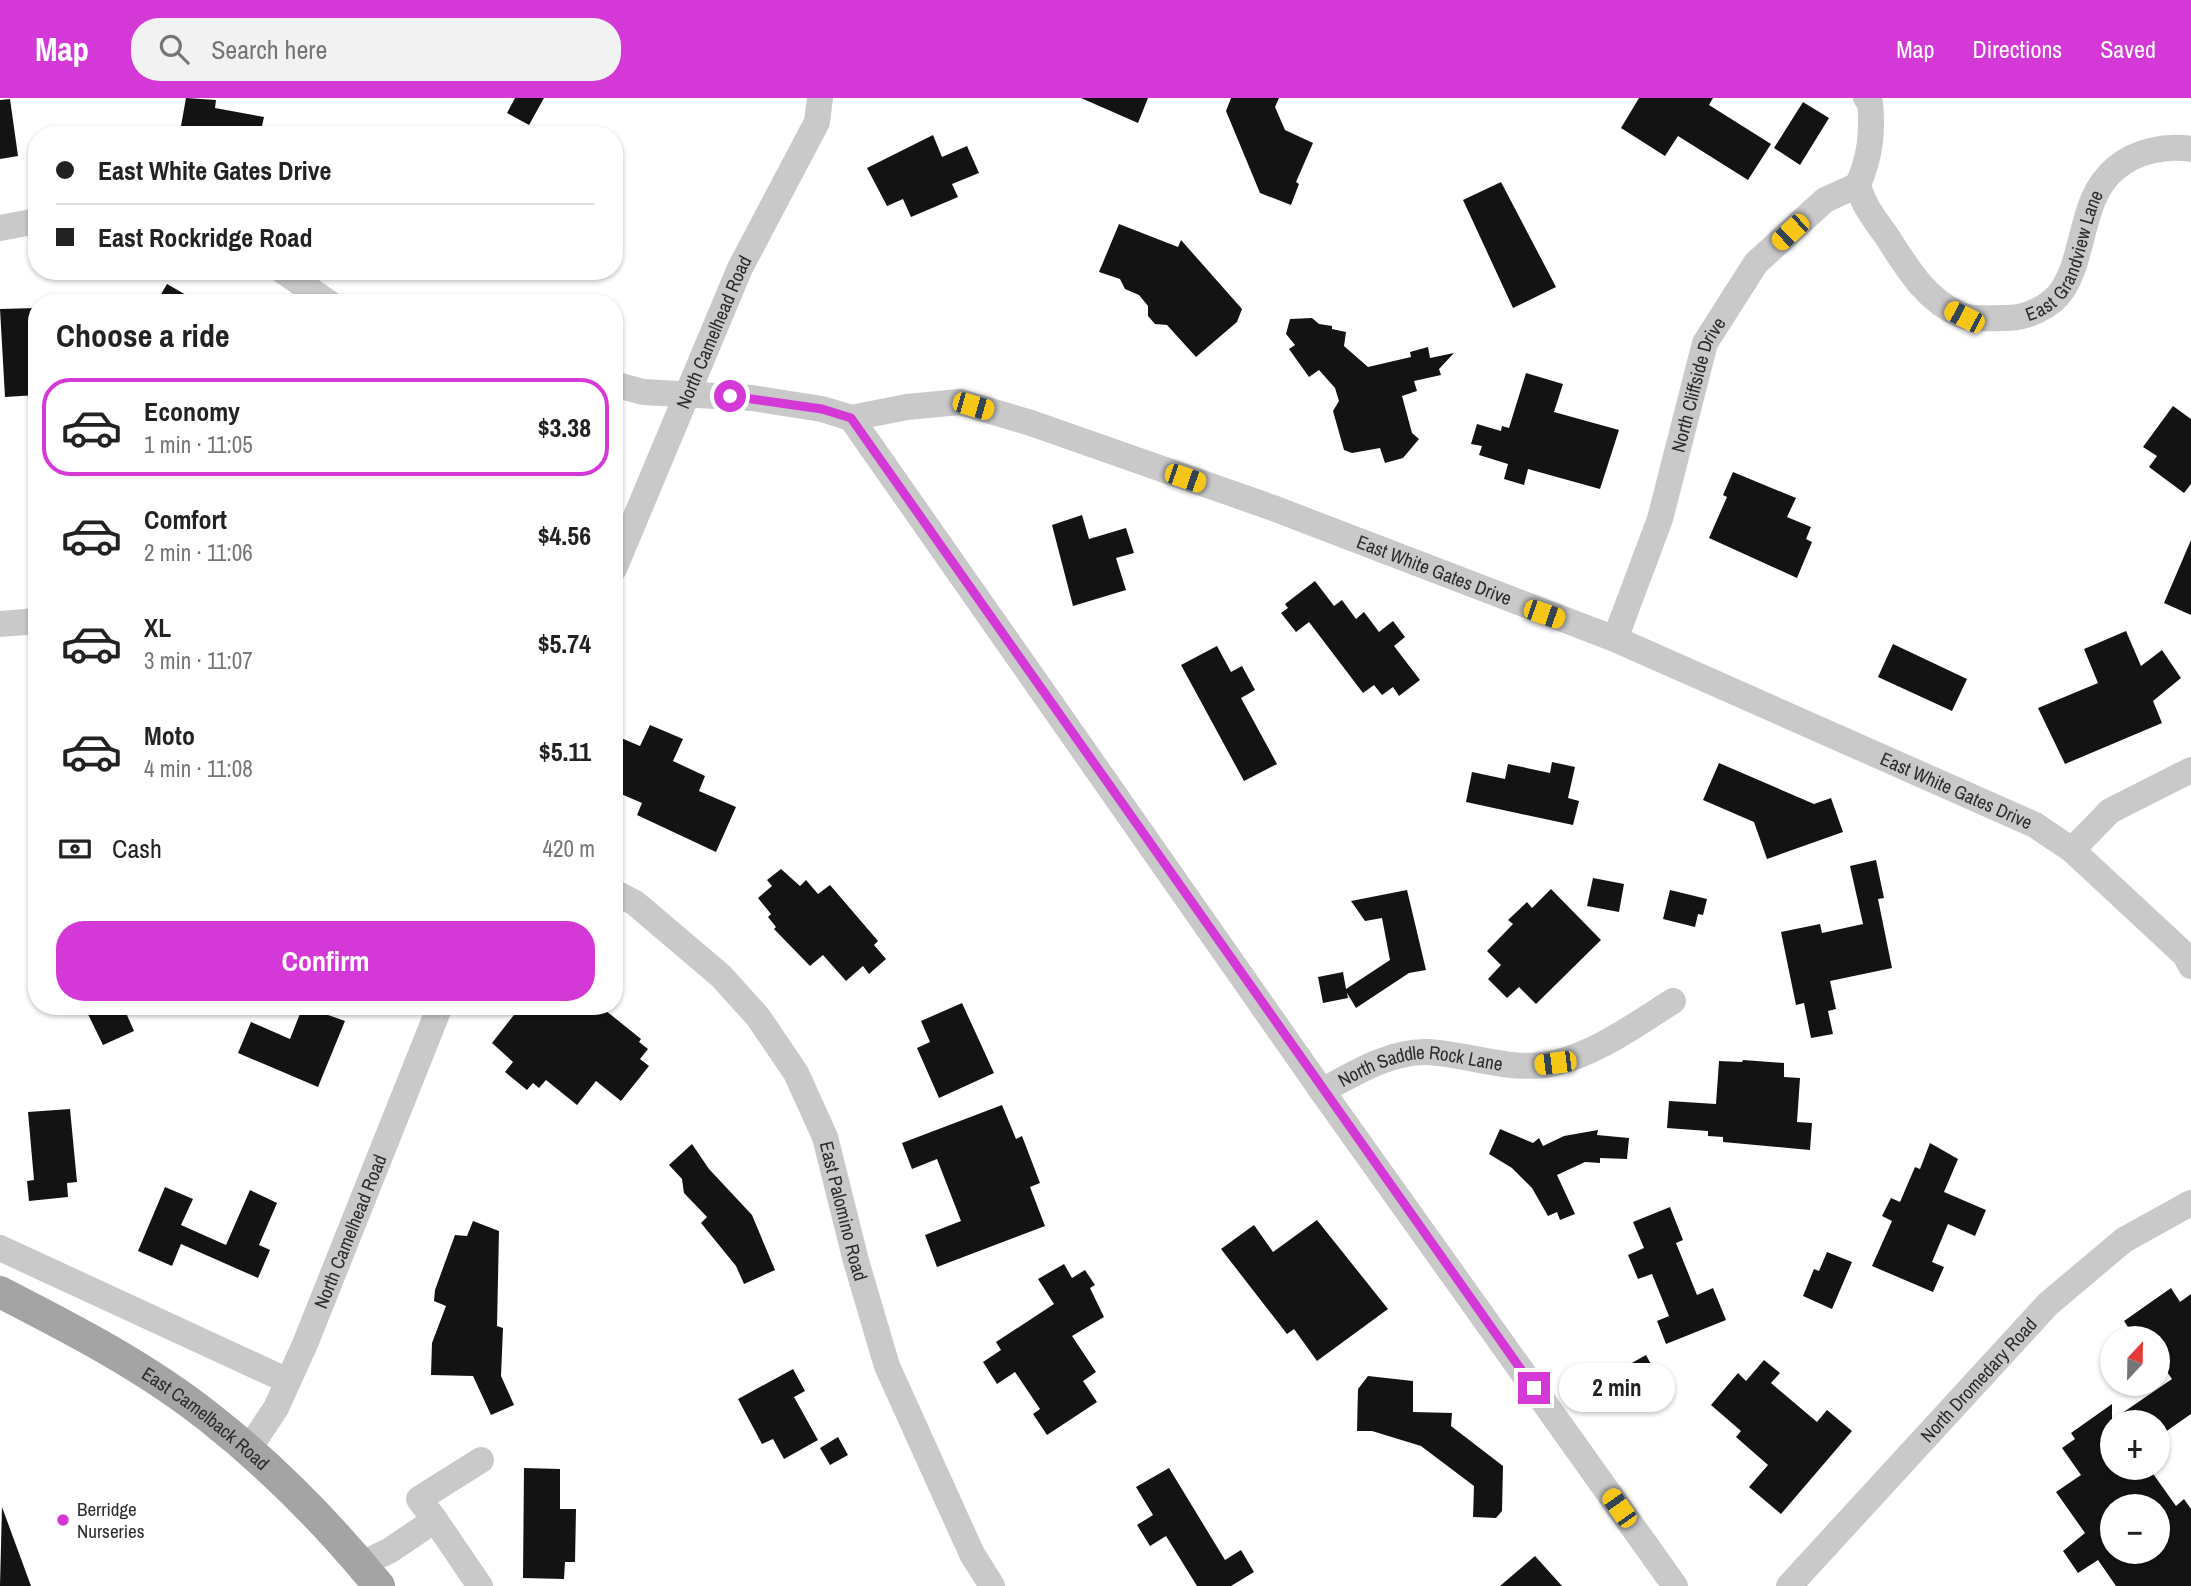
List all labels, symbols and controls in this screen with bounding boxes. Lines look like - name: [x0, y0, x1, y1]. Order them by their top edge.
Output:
- search box: [131, 18, 621, 81]
- text: Map: [35, 27, 89, 71]
- icon: search: [155, 30, 193, 68]
- text: Search here: [211, 32, 327, 67]
- text: Map: [1896, 33, 1934, 65]
- text: Directions: [1972, 33, 2062, 65]
- text: Saved: [2100, 33, 2156, 65]
- text: East White Gates Drive: [98, 153, 331, 188]
- street label: East Grandview Lane: [2022, 185, 2109, 327]
- car: [1768, 210, 1813, 254]
- text: East Rockridge Road: [98, 220, 312, 255]
- street label: North Camelhead Road: [670, 251, 757, 413]
- car: [1941, 298, 1988, 336]
- street label: North Cliffside Drive: [1665, 312, 1731, 455]
- text: Choose a ride: [56, 314, 230, 357]
- route start: [714, 380, 746, 412]
- car: [950, 390, 997, 422]
- text: Economy: [144, 394, 240, 429]
- icon: car: [60, 396, 123, 459]
- text: $3.38: [538, 410, 591, 445]
- text: 1 min · 11:05: [144, 429, 253, 460]
- car: [1162, 461, 1209, 495]
- text: Comfort: [144, 502, 227, 537]
- icon: car: [60, 504, 123, 567]
- text: $4.56: [538, 518, 591, 553]
- street label: East White Gates Drive: [1353, 528, 1515, 611]
- text: 2 min · 11:06: [144, 537, 253, 568]
- car: [1521, 597, 1568, 631]
- text: XL: [144, 610, 171, 645]
- icon: car: [60, 612, 123, 675]
- text: $5.74: [538, 626, 591, 661]
- text: 3 min · 11:07: [144, 645, 253, 676]
- text: Moto: [144, 718, 195, 753]
- icon: car: [60, 720, 123, 783]
- text: $5.11: [539, 734, 591, 769]
- street label: East White Gates Drive: [1876, 745, 2037, 835]
- text: 4 min · 11:08: [144, 753, 253, 784]
- icon: cash: [56, 830, 94, 868]
- text: Cash: [112, 831, 162, 866]
- text: 420 m: [543, 833, 595, 864]
- button: Confirm: [56, 921, 595, 1001]
- street label: North Saddle Rock Lane: [1333, 1039, 1505, 1093]
- car: [1533, 1050, 1578, 1076]
- street label: East Palomino Road: [814, 1138, 874, 1284]
- street label: North Camelhead Road: [308, 1151, 392, 1312]
- street label: North Dromedary Road: [1914, 1312, 2042, 1448]
- north arrow: [2100, 1326, 2170, 1396]
- map controls: [2100, 1326, 2170, 1564]
- street label: East Camelback Road: [137, 1360, 275, 1476]
- callout: 2 min: [1558, 1364, 1674, 1412]
- route end: [1518, 1372, 1550, 1404]
- text: 2 min: [1592, 1372, 1642, 1403]
- button: +: [2100, 1410, 2170, 1480]
- car: [1599, 1485, 1640, 1531]
- button: −: [2100, 1494, 2170, 1564]
- place label: Berridge Nurseries: [77, 1496, 145, 1544]
- marker: Berridge Nurseries: [55, 1512, 71, 1528]

